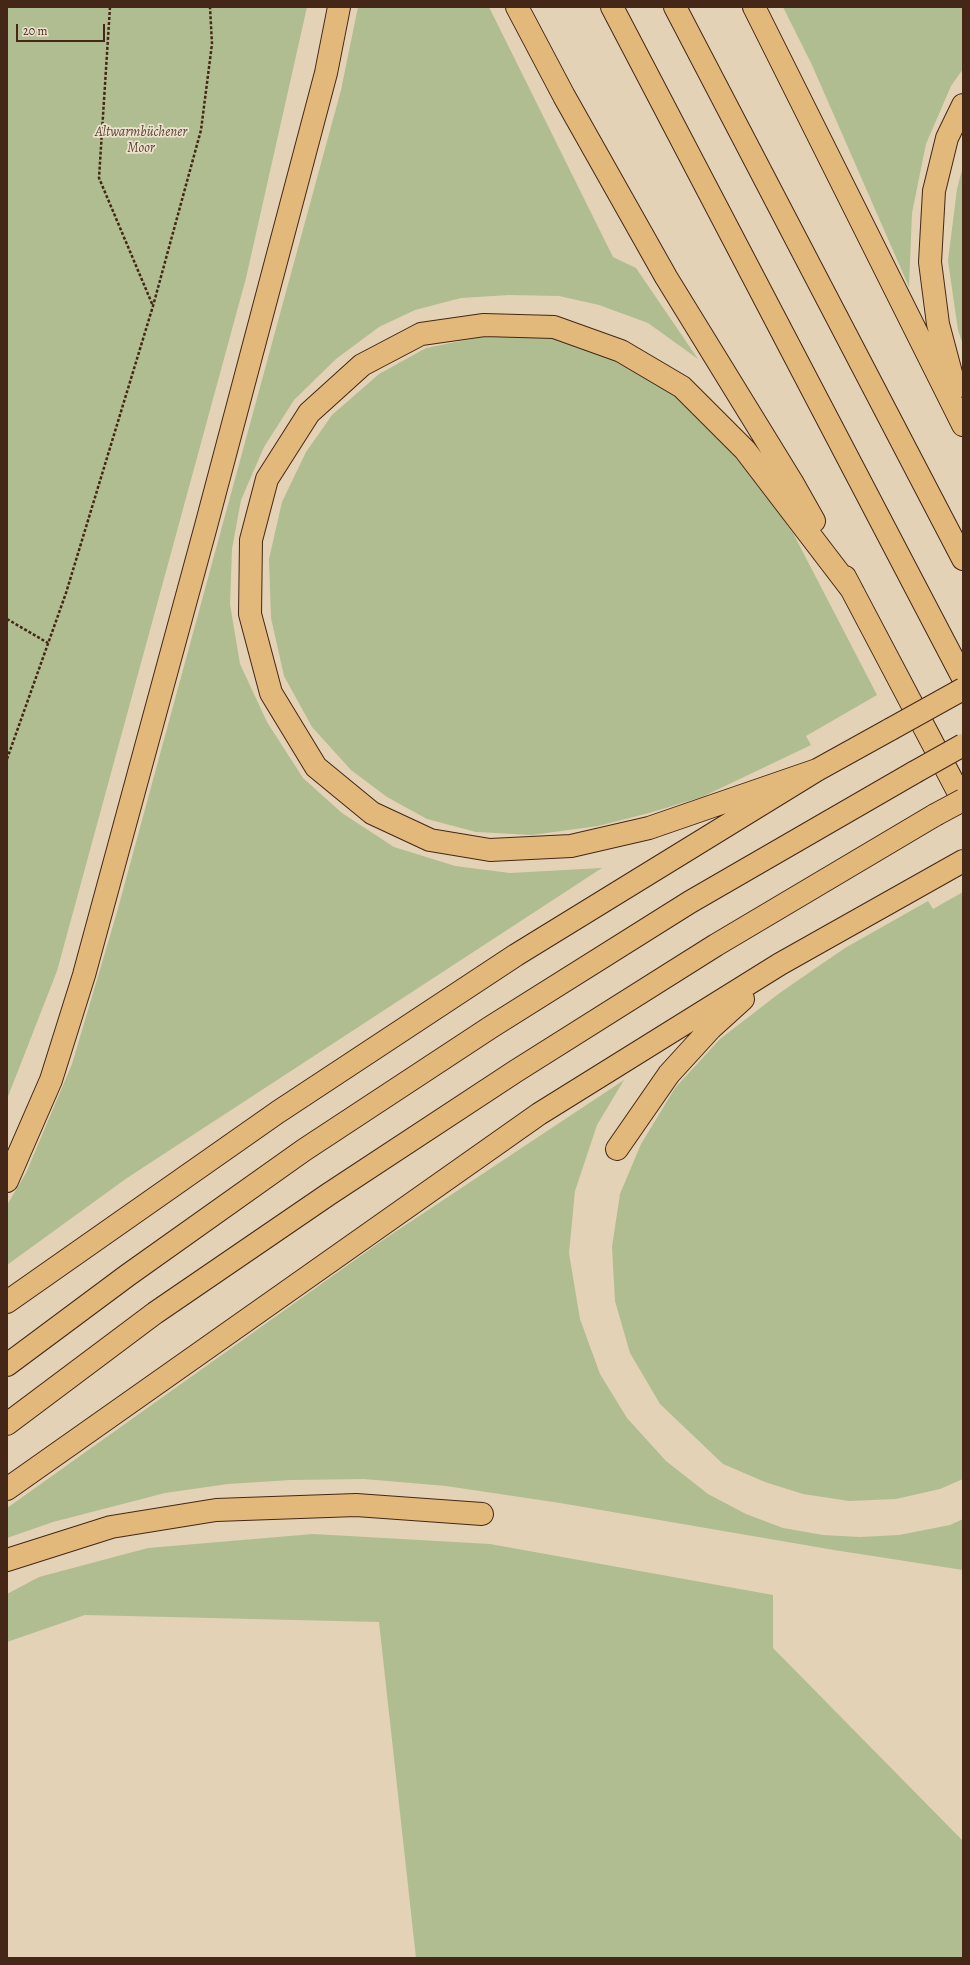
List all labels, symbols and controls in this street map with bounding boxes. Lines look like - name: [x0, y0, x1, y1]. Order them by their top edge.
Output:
- scale bar: [18, 16, 107, 42]
- text: 20 m: [23, 23, 47, 39]
- park label: Altwarmbüchener Moor: [95, 125, 187, 158]

